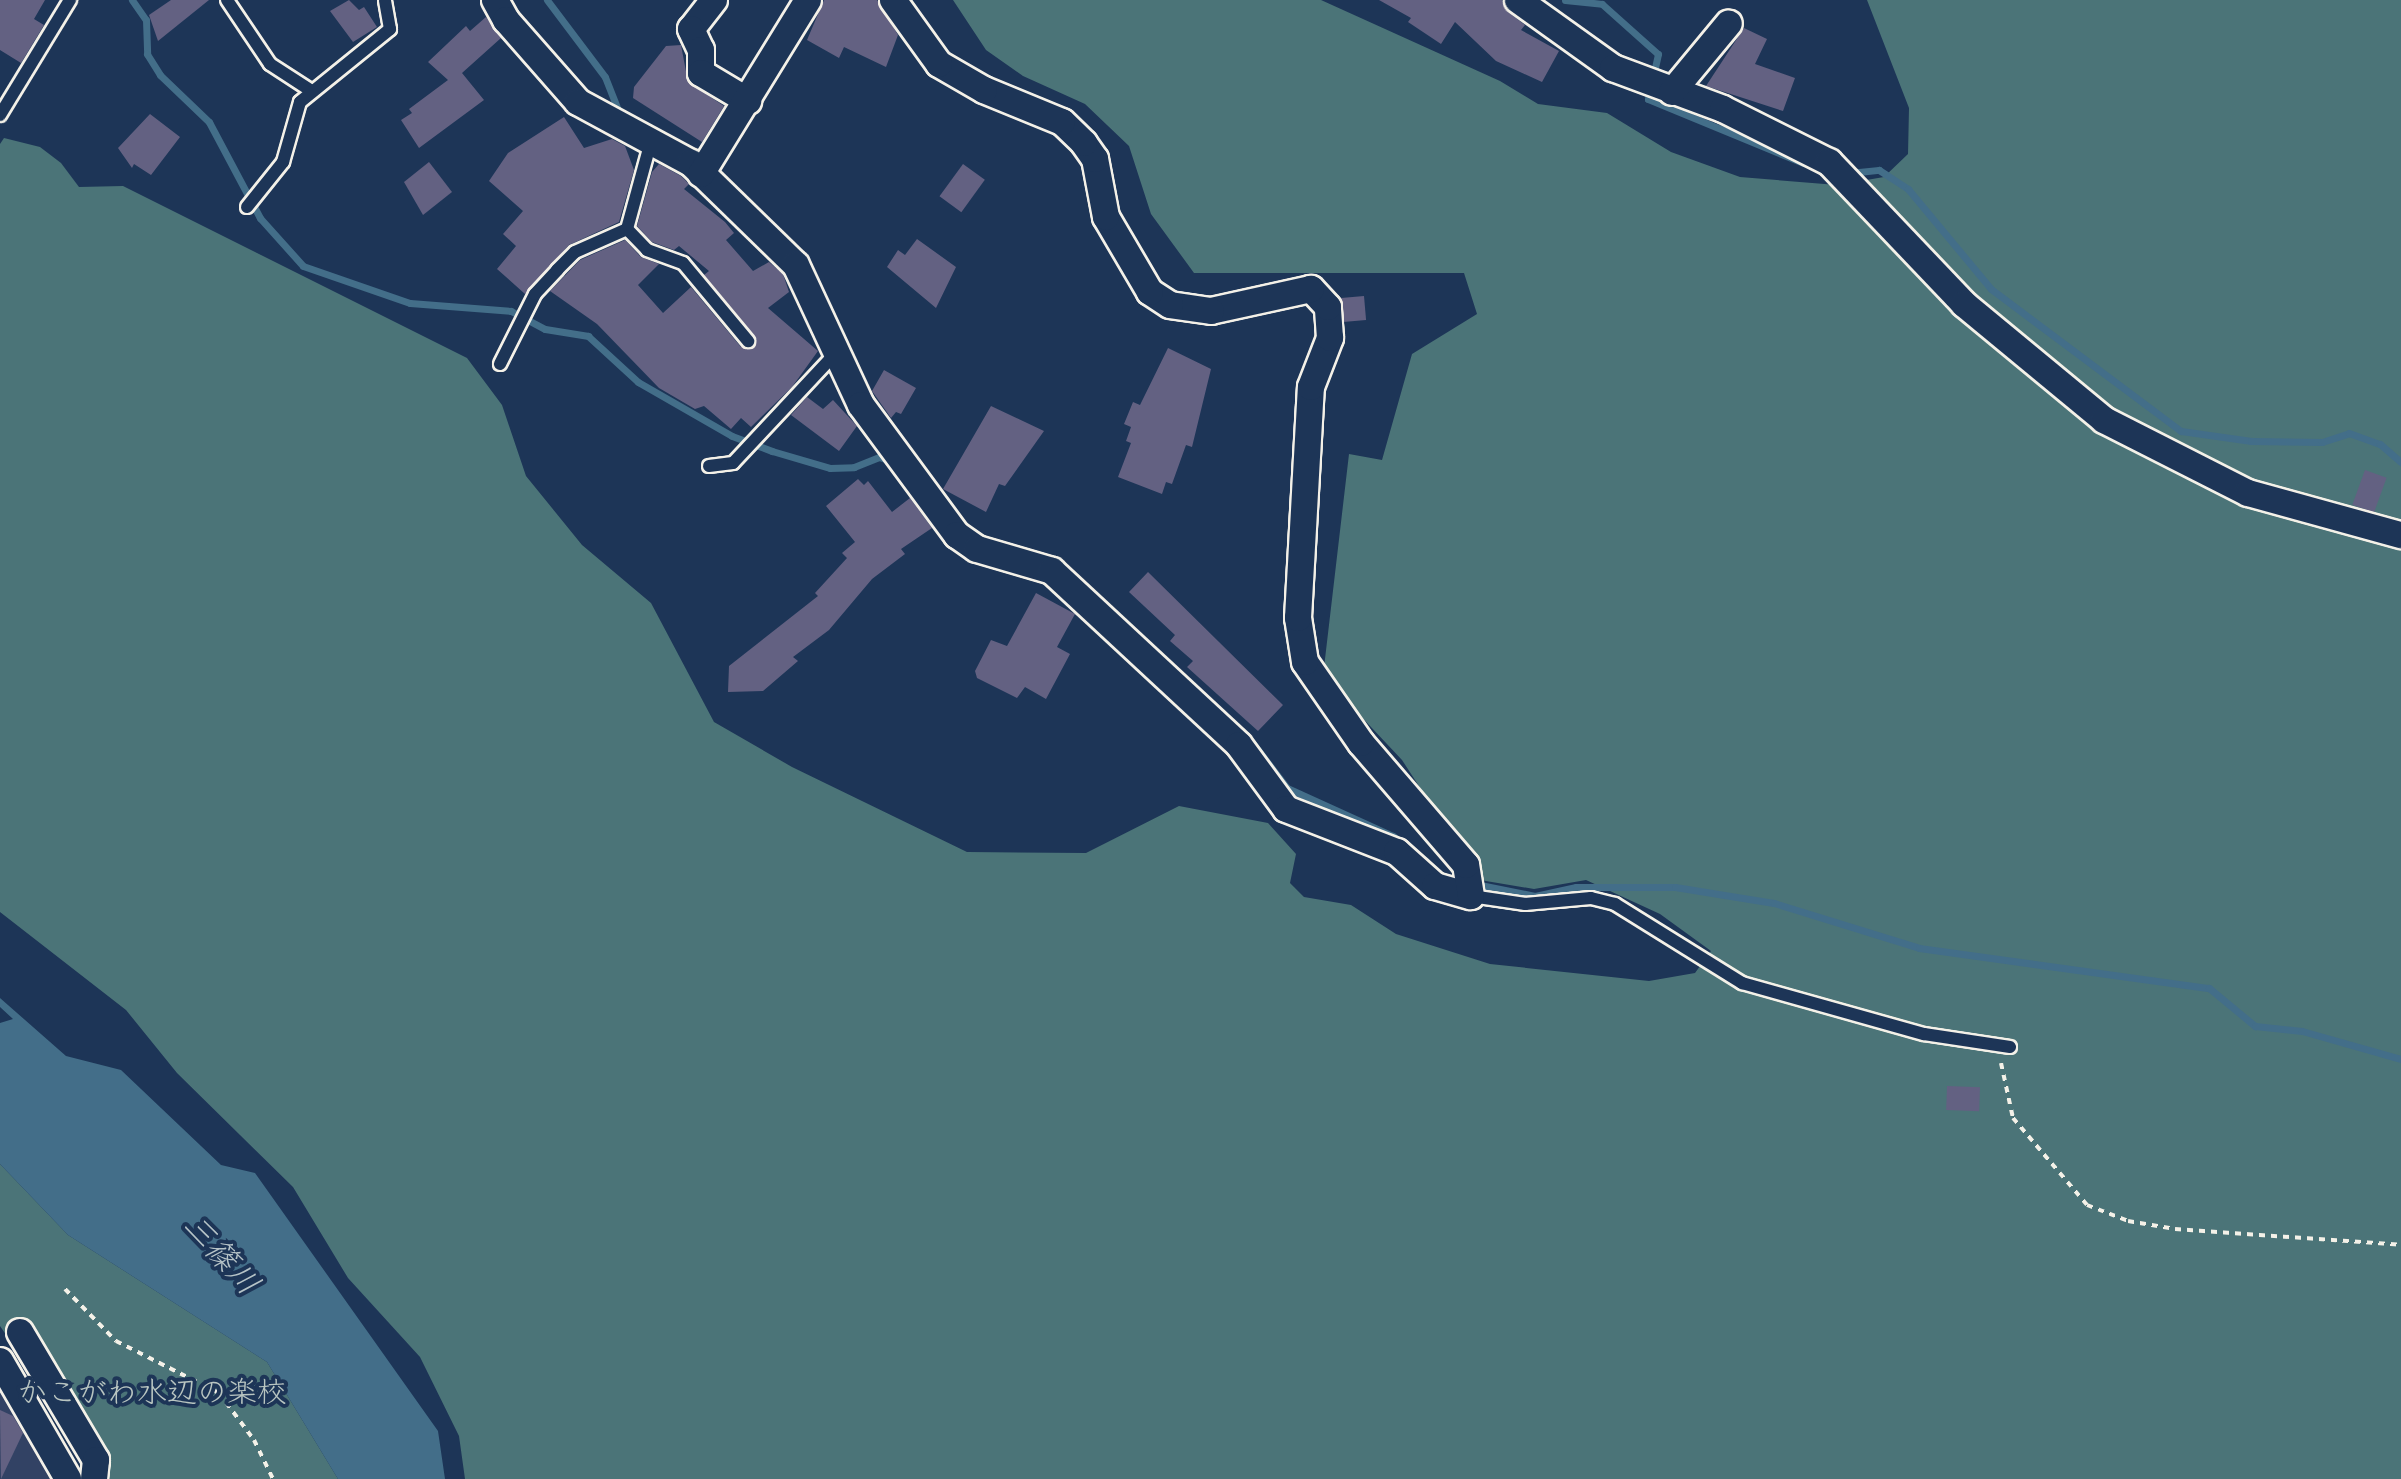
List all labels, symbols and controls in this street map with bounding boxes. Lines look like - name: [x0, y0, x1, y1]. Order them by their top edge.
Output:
- water label: 三篠川: [175, 1206, 267, 1304]
- park label: かこがわ水辺の楽校: [17, 1374, 287, 1410]

